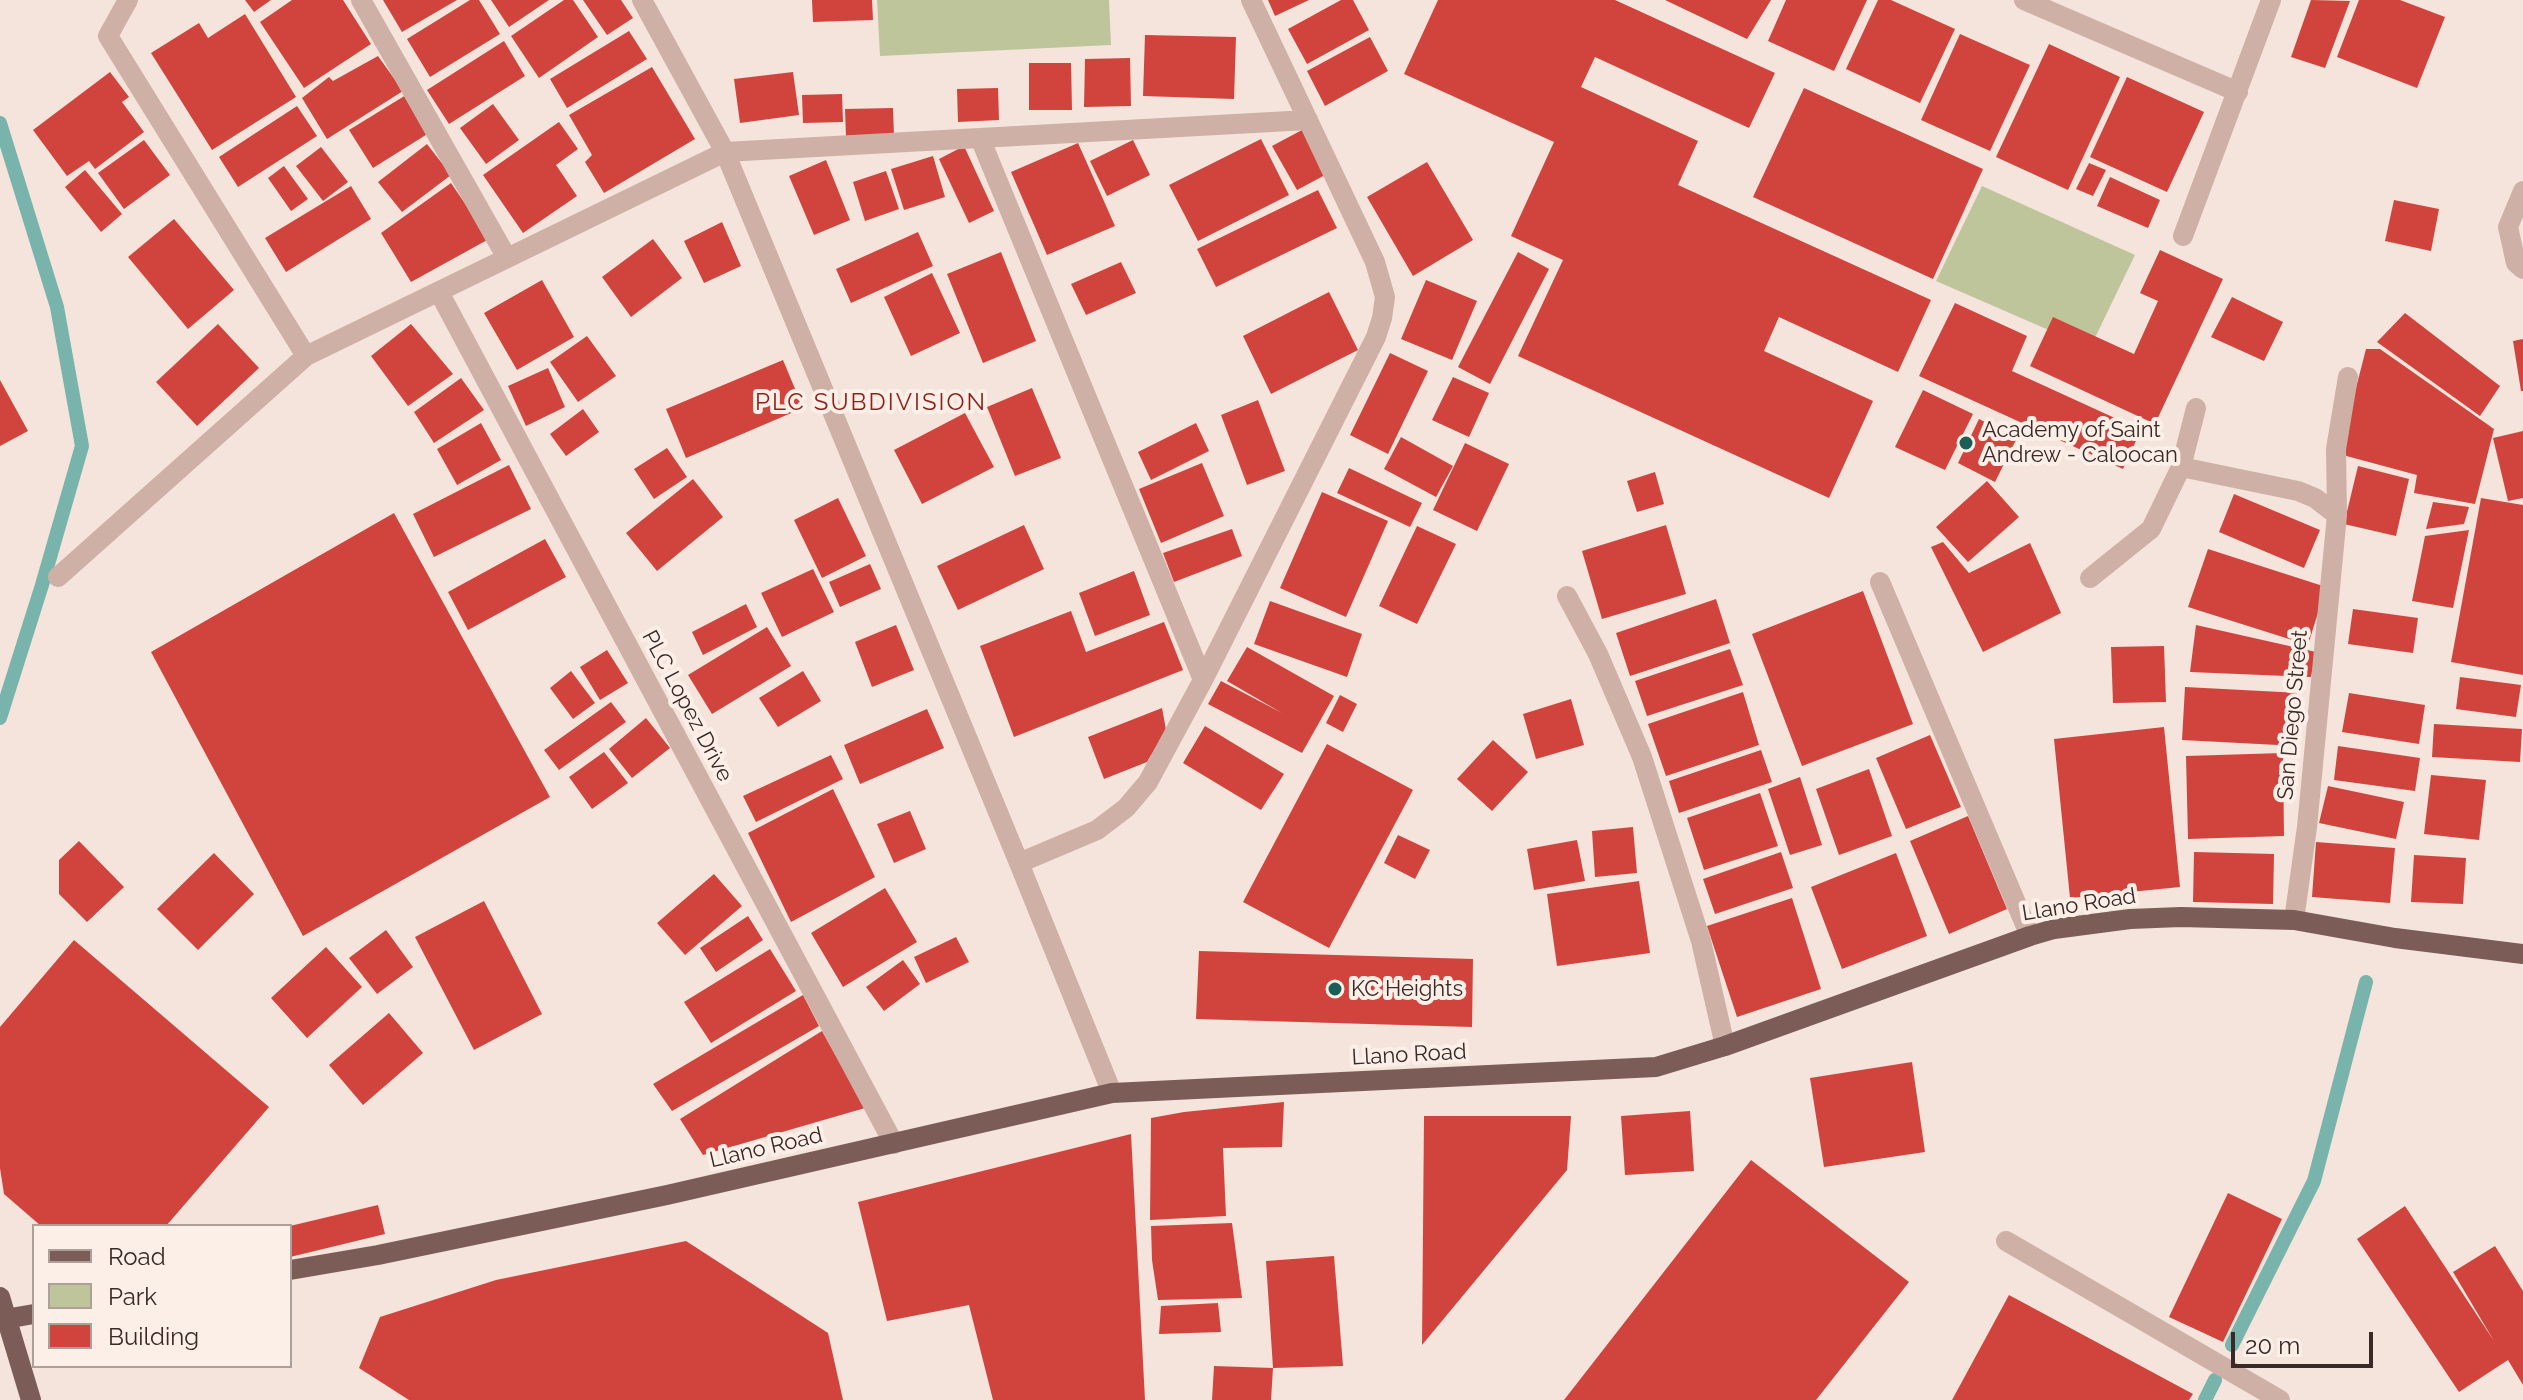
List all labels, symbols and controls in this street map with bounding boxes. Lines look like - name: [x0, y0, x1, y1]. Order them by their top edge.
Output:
- district label: PLC SUBDIVISION: [755, 389, 987, 417]
- place label: Academy of Saint Andrew - Caloocan: [1982, 417, 2178, 468]
- marker: Academy of Saint Andrew - Caloocan: [1957, 434, 1975, 452]
- street label: PLC Lopez Drive: [636, 626, 738, 786]
- street label: San Diego Street: [2272, 629, 2314, 801]
- street label: Llano Road: [2020, 883, 2138, 927]
- place label: KC Heights: [1351, 976, 1463, 1002]
- marker: KC Heights: [1326, 980, 1344, 998]
- street label: Llano Road: [1351, 1039, 1467, 1071]
- street label: Llano Road: [707, 1122, 825, 1174]
- legend: [32, 1224, 292, 1368]
- text: Road: [108, 1242, 166, 1271]
- text: Park: [108, 1282, 157, 1311]
- scale bar: [2235, 1316, 2377, 1366]
- text: Building: [108, 1322, 199, 1351]
- text: 20 m: [2245, 1331, 2300, 1360]

